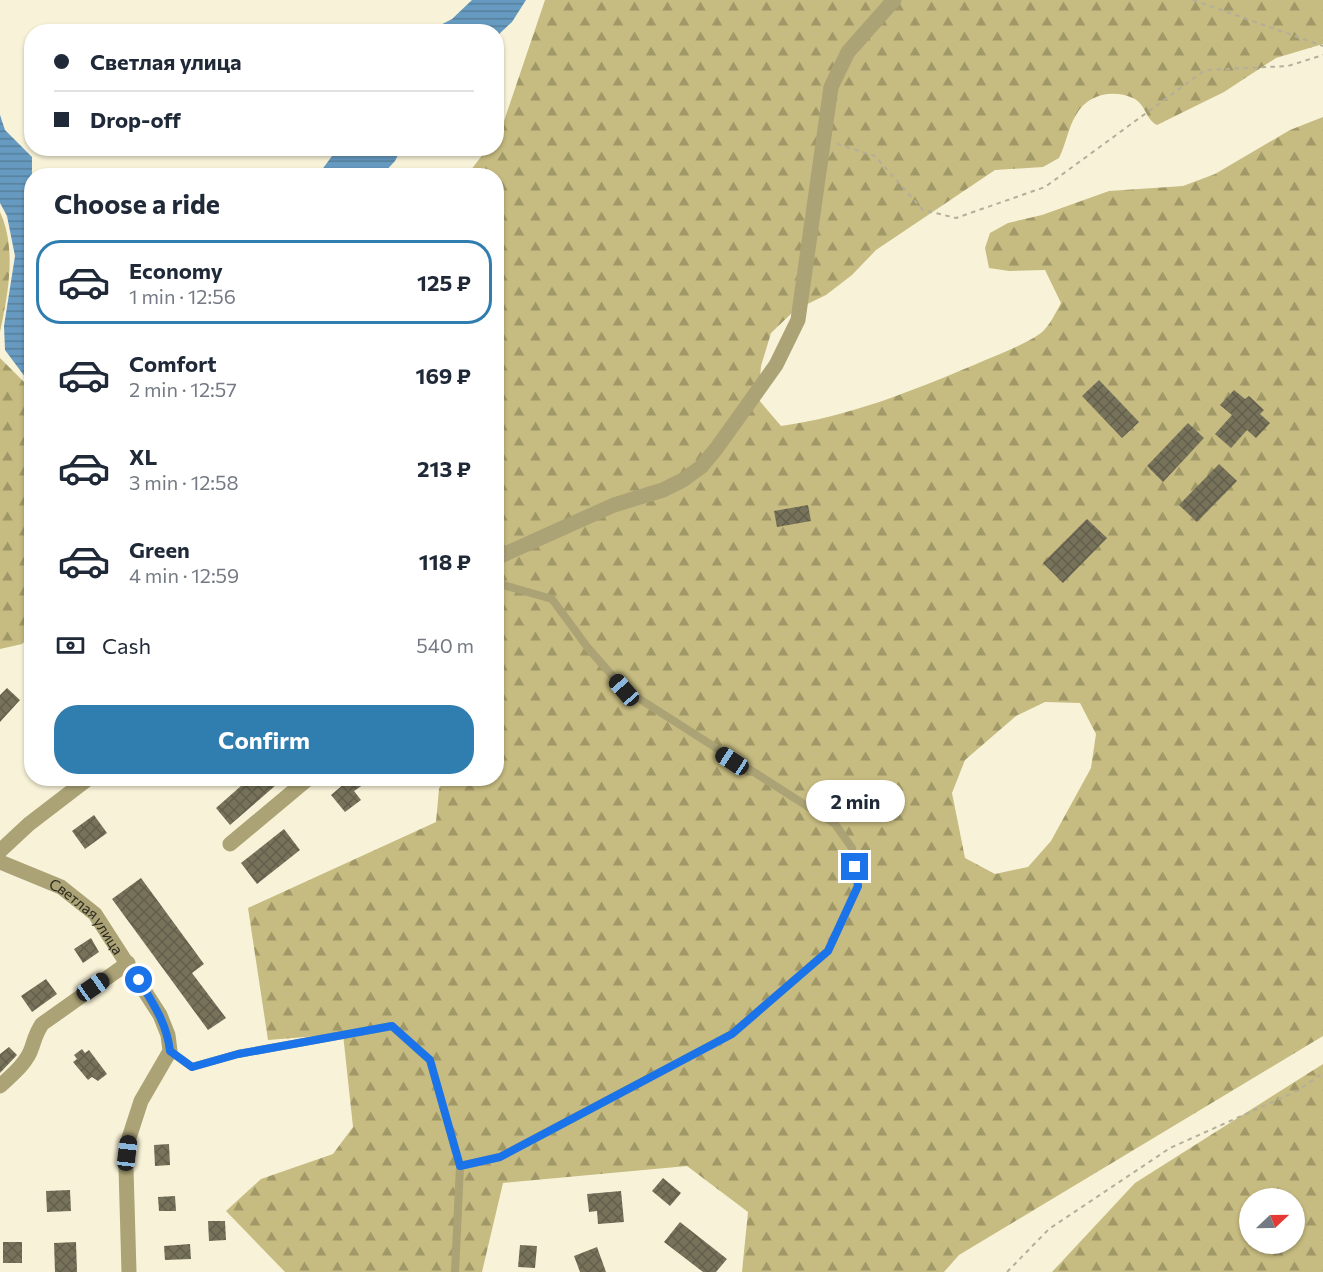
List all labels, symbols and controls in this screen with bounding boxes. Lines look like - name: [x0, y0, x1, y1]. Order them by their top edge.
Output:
- text: Светлая улица: [90, 48, 242, 75]
- text: Drop-off: [90, 106, 181, 133]
- text: Choose a ride: [54, 187, 220, 220]
- icon: car: [57, 255, 111, 309]
- text: Economy: [129, 257, 223, 284]
- text: 125 ₽: [417, 269, 471, 296]
- text: 1 min · 12:56: [129, 284, 236, 308]
- icon: car: [57, 348, 111, 402]
- text: Comfort: [129, 350, 217, 377]
- text: 169 ₽: [416, 362, 471, 389]
- text: 2 min · 12:57: [129, 377, 237, 401]
- icon: car: [57, 441, 111, 495]
- text: XL: [129, 443, 157, 470]
- text: 213 ₽: [417, 455, 471, 482]
- text: 3 min · 12:58: [129, 470, 239, 494]
- icon: car: [57, 534, 111, 588]
- text: Green: [129, 536, 190, 563]
- text: 118 ₽: [419, 548, 471, 575]
- text: 4 min · 12:59: [129, 563, 239, 587]
- icon: cash: [54, 629, 87, 662]
- text: Cash: [102, 632, 151, 659]
- text: 540 m: [416, 633, 474, 657]
- car: [605, 671, 643, 709]
- button: Confirm: [54, 705, 474, 774]
- car: [712, 744, 752, 778]
- callout: 2 min: [806, 780, 904, 822]
- text: 2 min: [831, 789, 880, 813]
- route end: [841, 853, 868, 880]
- street label: Светлая улица: [47, 874, 128, 958]
- route start: [125, 966, 152, 993]
- car: [73, 969, 113, 1005]
- car: [116, 1134, 138, 1172]
- north arrow: [1239, 1188, 1305, 1254]
- map controls: [1239, 1188, 1305, 1254]

